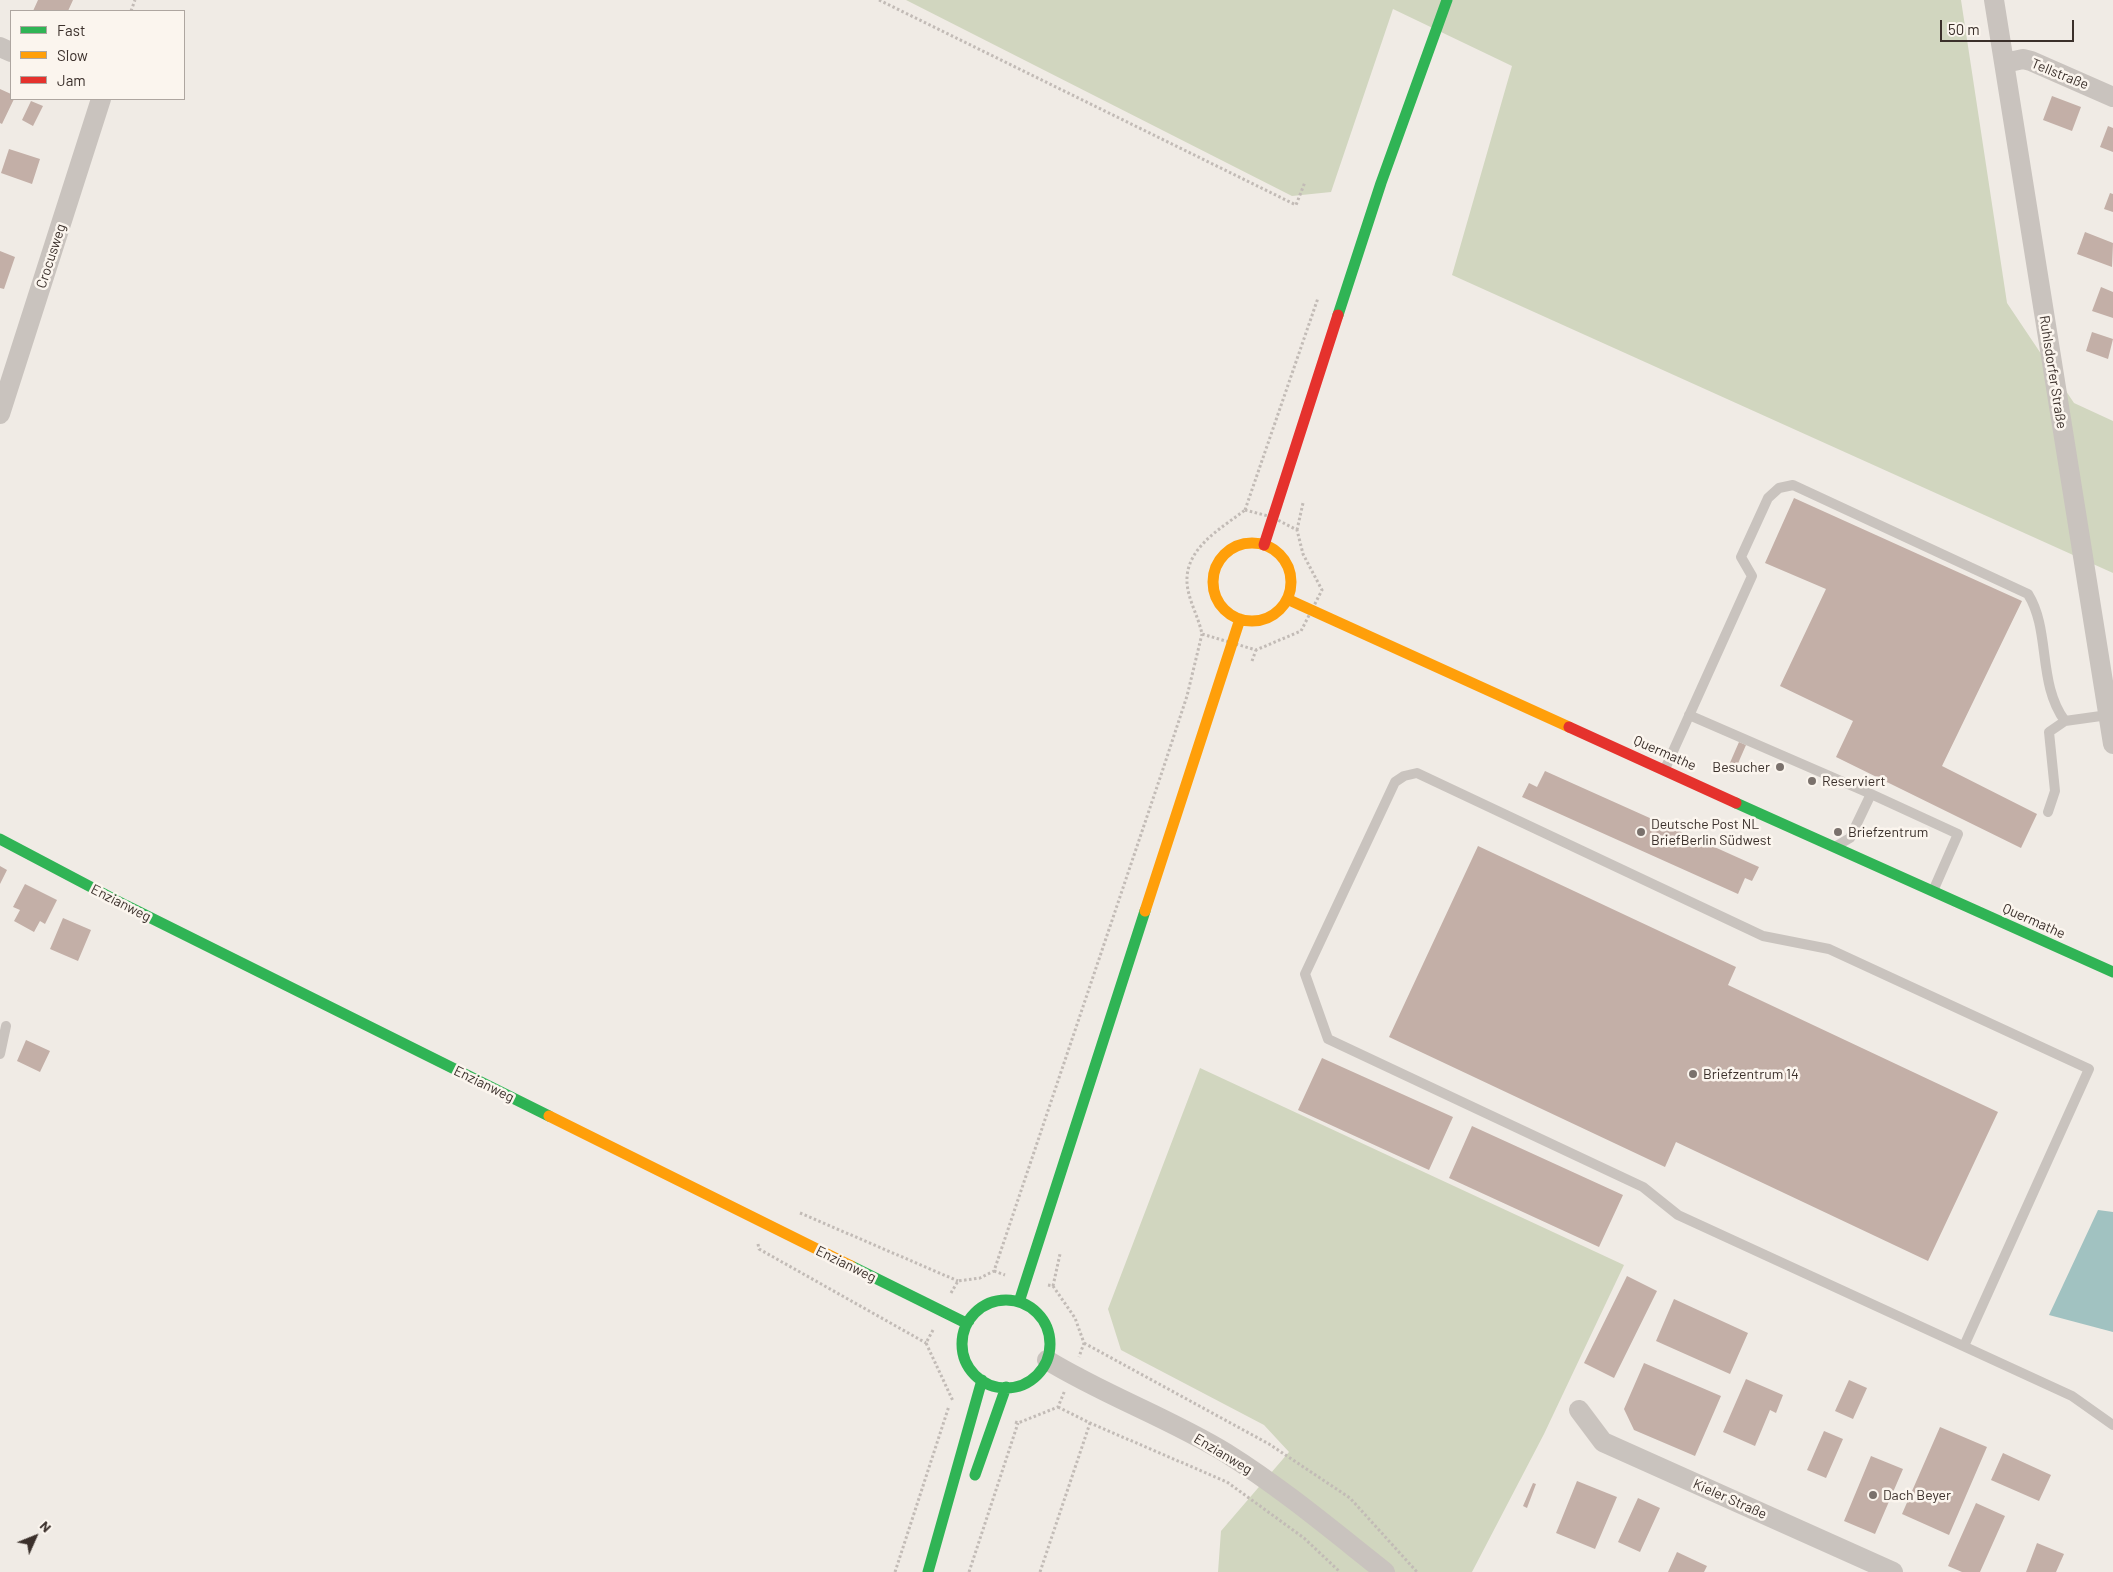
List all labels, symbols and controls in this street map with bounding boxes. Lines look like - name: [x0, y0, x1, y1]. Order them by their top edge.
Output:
- legend: [10, 10, 185, 100]
- scale bar: [1943, 10, 2077, 42]
- text: 50 m: [1948, 20, 1980, 38]
- text: Fast: [57, 21, 85, 39]
- text: Slow: [57, 46, 88, 64]
- street label: Tellstraße: [2029, 55, 2091, 93]
- text: Jam: [57, 71, 86, 89]
- street label: Crocusweg: [33, 222, 69, 290]
- street label: Ruhlsdorfer Straße: [2036, 314, 2070, 430]
- street label: Quermathe: [1631, 732, 1699, 774]
- place label: Besucher: [1712, 759, 1770, 775]
- marker: Besucher: [1774, 761, 1786, 773]
- place label: Reserviert: [1822, 773, 1886, 789]
- marker: Reserviert: [1806, 775, 1818, 787]
- place label: Deutsche Post NL BriefBerlin Südwest: [1651, 816, 1772, 849]
- place label: Briefzentrum: [1848, 824, 1928, 840]
- marker: Deutsche Post NL BriefBerlin Südwest: [1635, 826, 1647, 838]
- marker: Briefzentrum: [1832, 826, 1844, 838]
- street label: Enzianweg: [88, 881, 154, 925]
- street label: Quermathe: [2000, 900, 2068, 942]
- street label: Enzianweg: [451, 1062, 517, 1106]
- place label: Briefzentrum 14: [1703, 1066, 1799, 1082]
- marker: Briefzentrum 14: [1687, 1068, 1699, 1080]
- street label: Enzianweg: [813, 1242, 879, 1286]
- street label: Enzianweg: [1191, 1430, 1255, 1478]
- street label: Kieler Straße: [1691, 1475, 1769, 1523]
- place label: Dach Beyer: [1883, 1487, 1951, 1503]
- marker: Dach Beyer: [1867, 1489, 1879, 1501]
- north arrow: [10, 1512, 60, 1562]
- text: N: [37, 1517, 55, 1535]

